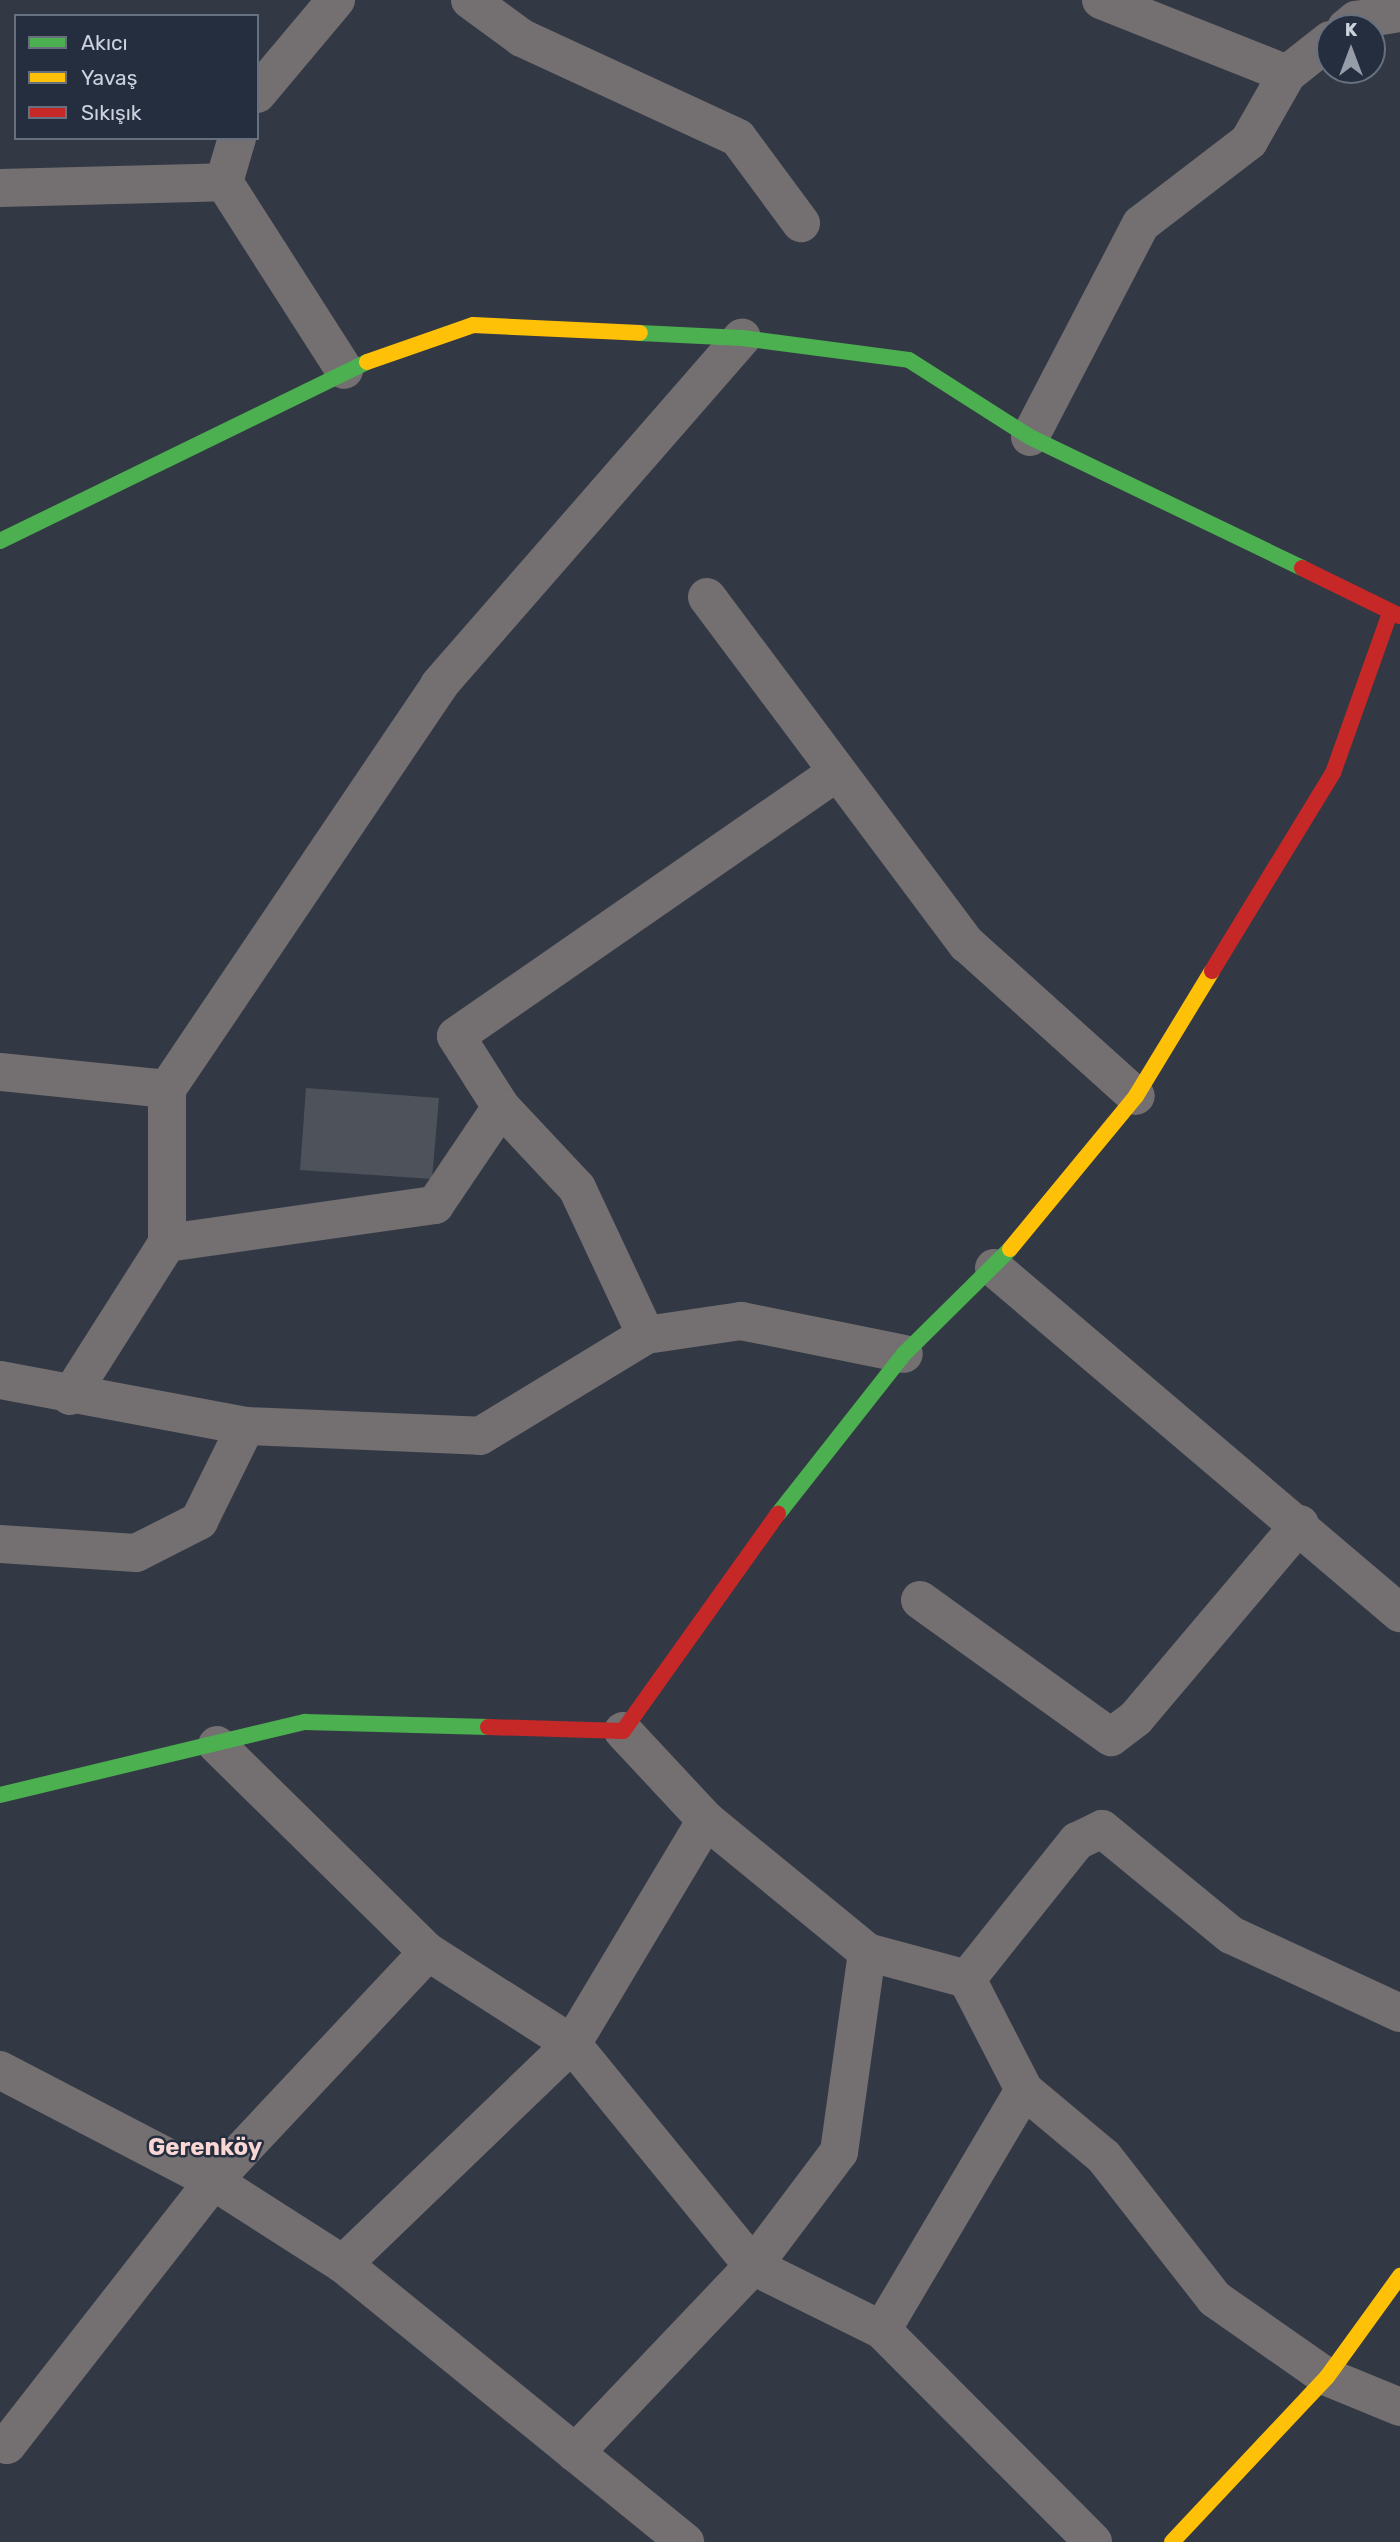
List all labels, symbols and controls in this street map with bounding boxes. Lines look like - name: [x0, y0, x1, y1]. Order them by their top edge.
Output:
- legend: [14, 14, 259, 140]
- north arrow: [1316, 14, 1386, 84]
- text: K: [1345, 18, 1357, 41]
- text: Akıcı: [81, 30, 128, 55]
- text: Yavaş: [81, 65, 137, 90]
- text: Sıkışık: [81, 100, 142, 125]
- district label: Gerenköy: [148, 2134, 262, 2162]

